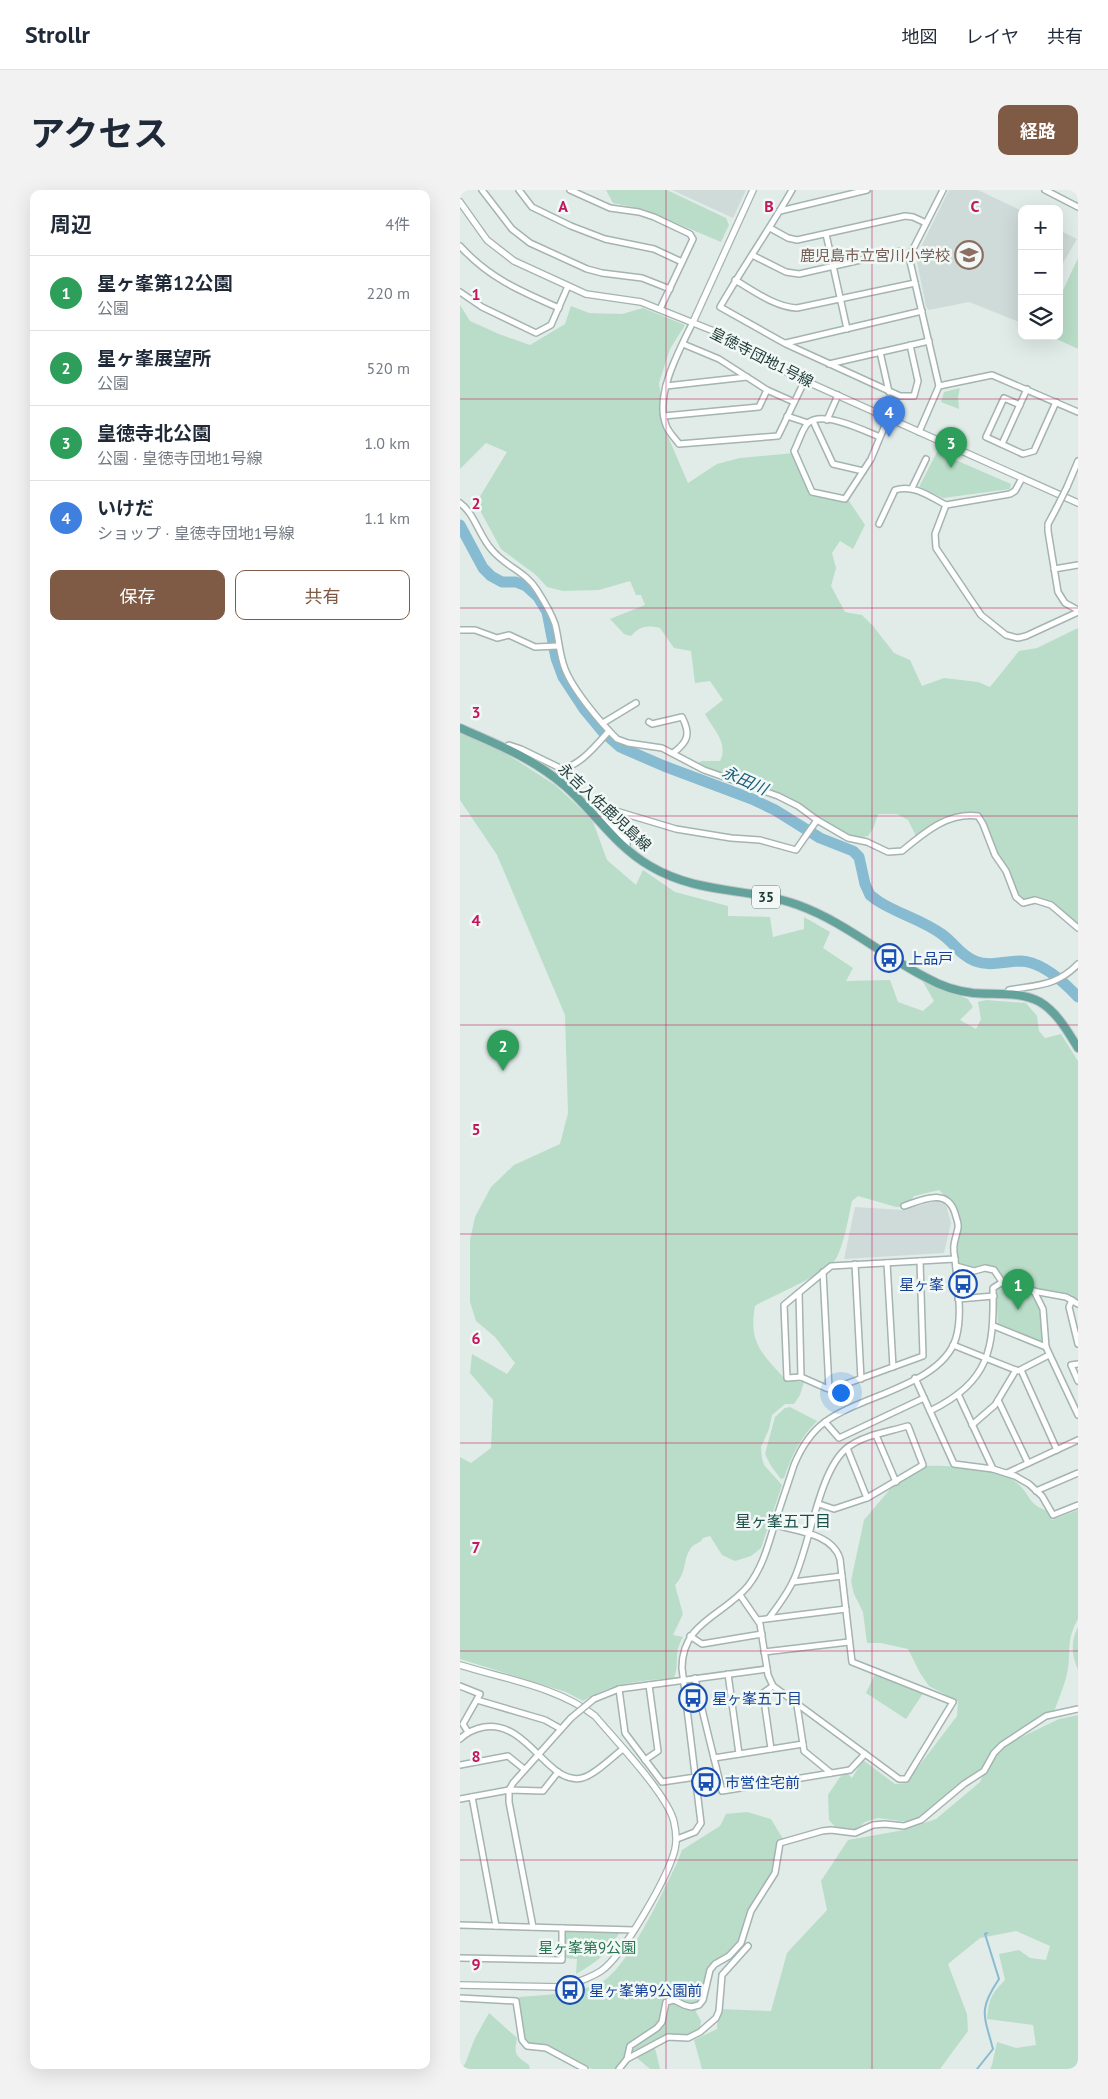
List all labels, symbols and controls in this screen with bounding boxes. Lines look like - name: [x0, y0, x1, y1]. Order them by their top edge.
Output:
- text: Strollr: [25, 19, 90, 50]
- text: 地図: [902, 25, 938, 48]
- text: レイヤ: [966, 25, 1019, 48]
- text: 共有: [1047, 25, 1083, 48]
- button: 経路: [998, 105, 1078, 155]
- text: アクセス: [30, 110, 168, 156]
- text: A: [558, 196, 568, 216]
- text: B: [764, 196, 774, 216]
- text: C: [971, 196, 980, 216]
- map controls: [1018, 205, 1063, 340]
- button: +: [1018, 205, 1063, 250]
- text: 周辺: [50, 211, 92, 238]
- text: 4件: [385, 214, 410, 234]
- school or university icon: 鹿児島市立宮川小学校: [954, 240, 984, 270]
- place label: 鹿児島市立宮川小学校: [800, 246, 950, 265]
- button: −: [1018, 250, 1063, 295]
- text: 星ヶ峯第12公園: [97, 271, 233, 295]
- text: 1: [61, 283, 71, 303]
- text: 220 m: [367, 283, 410, 303]
- text: 1: [471, 284, 481, 304]
- button: layers: [1018, 295, 1063, 340]
- text: 公園: [97, 298, 129, 318]
- street label: 皇徳寺団地1号線: [707, 323, 817, 391]
- text: 星ヶ峯展望所: [97, 346, 211, 370]
- text: 2: [61, 358, 71, 378]
- text: 520 m: [367, 358, 410, 378]
- text: 公園: [97, 373, 129, 393]
- pin: 4: [873, 396, 905, 437]
- text: 皇徳寺北公園: [97, 421, 211, 445]
- pin: 3: [935, 427, 967, 468]
- text: 3: [61, 433, 71, 453]
- text: 1.0 km: [364, 433, 410, 453]
- text: 公園 · 皇徳寺団地1号線: [97, 448, 263, 468]
- text: 2: [471, 493, 481, 513]
- text: いけだ: [97, 496, 154, 520]
- text: 4: [61, 508, 71, 528]
- text: 1.1 km: [364, 508, 410, 528]
- text: ショップ · 皇徳寺団地1号線: [97, 523, 295, 543]
- button: 保存: [50, 570, 225, 620]
- button: 共有: [235, 570, 410, 620]
- text: 3: [471, 702, 481, 722]
- street label: 永吉入佐鹿児島線: [555, 759, 655, 855]
- water label: 永田川: [719, 761, 773, 800]
- road number: 35: [752, 886, 780, 909]
- text: 4: [471, 910, 481, 930]
- bus stop icon: 上品戸: [874, 943, 904, 973]
- place label: 上品戸: [908, 949, 953, 968]
- pin: 2: [487, 1030, 519, 1071]
- text: 5: [471, 1119, 481, 1139]
- bus stop icon: 星ヶ峯: [948, 1269, 978, 1299]
- pin: 1: [1002, 1269, 1034, 1310]
- place label: 星ヶ峯: [899, 1275, 944, 1294]
- text: 6: [471, 1328, 481, 1348]
- your location: [828, 1380, 854, 1406]
- district label: 星ヶ峯五丁目: [735, 1511, 831, 1531]
- text: 7: [471, 1537, 481, 1557]
- bus stop icon: 星ヶ峯五丁目: [678, 1683, 708, 1713]
- place label: 星ヶ峯五丁目: [712, 1689, 802, 1708]
- text: 8: [471, 1746, 481, 1766]
- bus stop icon: 市営住宅前: [691, 1767, 721, 1797]
- place label: 市営住宅前: [725, 1773, 800, 1792]
- park label: 星ヶ峯第9公園: [538, 1938, 636, 1957]
- text: 9: [471, 1954, 481, 1974]
- bus stop icon: 星ヶ峯第9公園前: [555, 1975, 585, 2005]
- place label: 星ヶ峯第9公園前: [589, 1981, 702, 2000]

